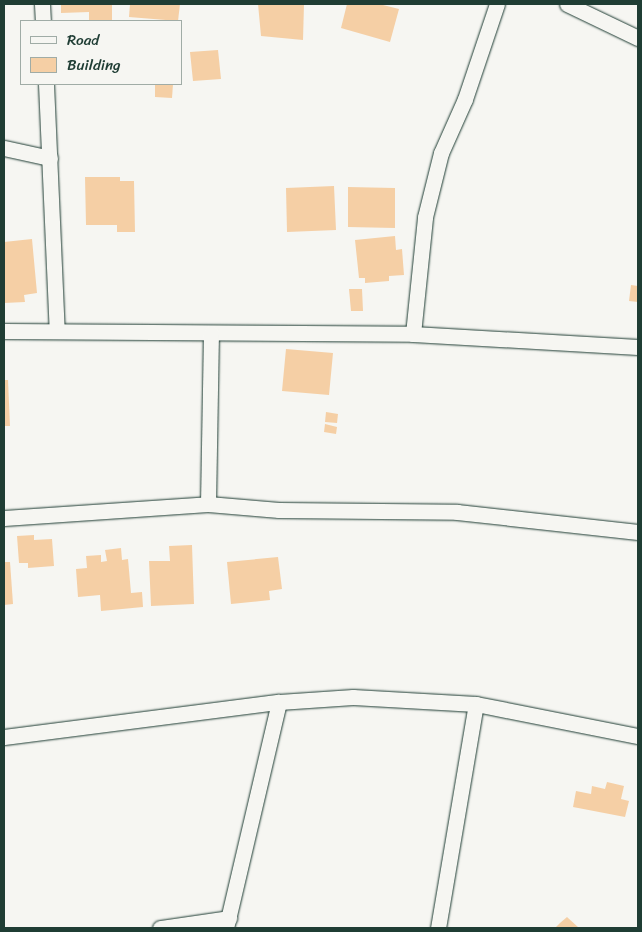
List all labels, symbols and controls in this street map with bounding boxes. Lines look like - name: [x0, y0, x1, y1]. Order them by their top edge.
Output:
- legend: [20, 20, 182, 85]
- text: Road: [67, 27, 99, 53]
- text: Building: [67, 52, 121, 78]

